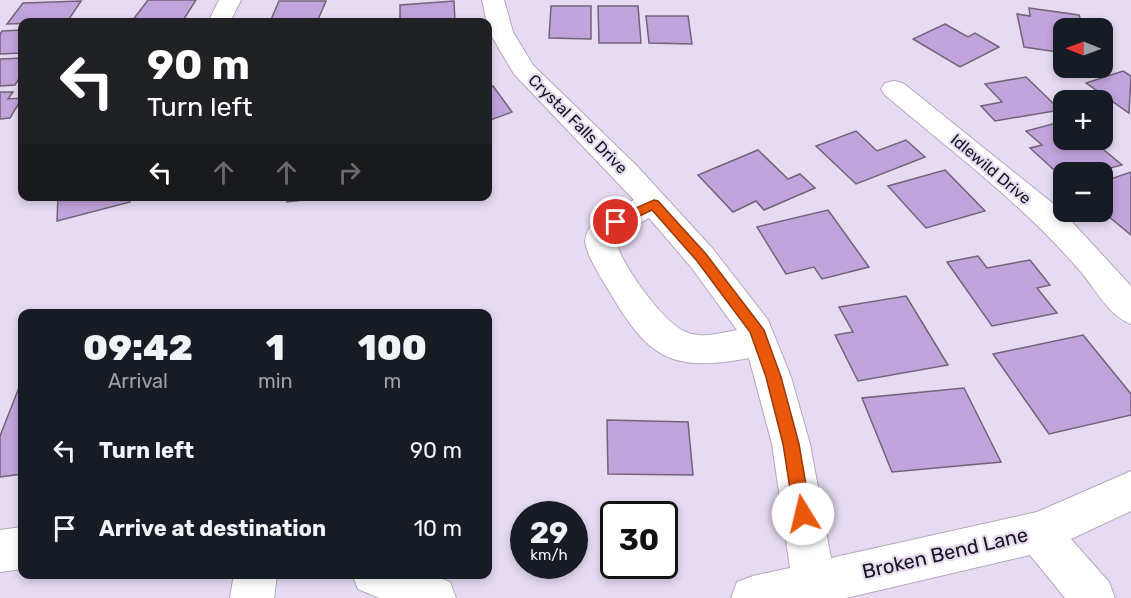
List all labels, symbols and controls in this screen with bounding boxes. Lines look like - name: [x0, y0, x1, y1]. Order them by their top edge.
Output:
- north arrow: [1053, 18, 1113, 78]
- map controls: [1053, 18, 1113, 222]
- text: 90 m: [147, 40, 250, 90]
- icon: left: [48, 42, 126, 120]
- street label: Crystal Falls Drive: [524, 70, 632, 178]
- button: +: [1053, 90, 1113, 150]
- text: Turn left: [147, 91, 252, 123]
- street label: Idlewild Drive: [947, 130, 1035, 208]
- icon: left: [144, 156, 177, 189]
- icon: ahead: [207, 156, 240, 189]
- icon: ahead: [270, 156, 303, 189]
- icon: right: [333, 156, 366, 189]
- button: −: [1053, 162, 1113, 222]
- pin: [590, 196, 641, 247]
- icon: arrive: [599, 205, 632, 238]
- text: 09:42: [83, 326, 193, 369]
- text: 1: [266, 326, 285, 369]
- text: 100: [358, 326, 427, 369]
- text: Arrival: [108, 369, 168, 393]
- text: min: [258, 369, 293, 393]
- text: m: [383, 369, 401, 393]
- icon: left: [48, 434, 81, 467]
- text: Turn left: [99, 437, 194, 464]
- text: 90 m: [410, 437, 462, 464]
- position arrow: [771, 482, 835, 546]
- speed limit sign: 30: [600, 501, 678, 579]
- icon: arrive: [48, 512, 81, 545]
- text: Arrive at destination: [99, 515, 326, 542]
- text: 10 m: [414, 515, 462, 542]
- text: 29: [530, 515, 568, 551]
- street label: Broken Bend Lane: [860, 522, 1030, 584]
- text: km/h: [530, 546, 568, 564]

